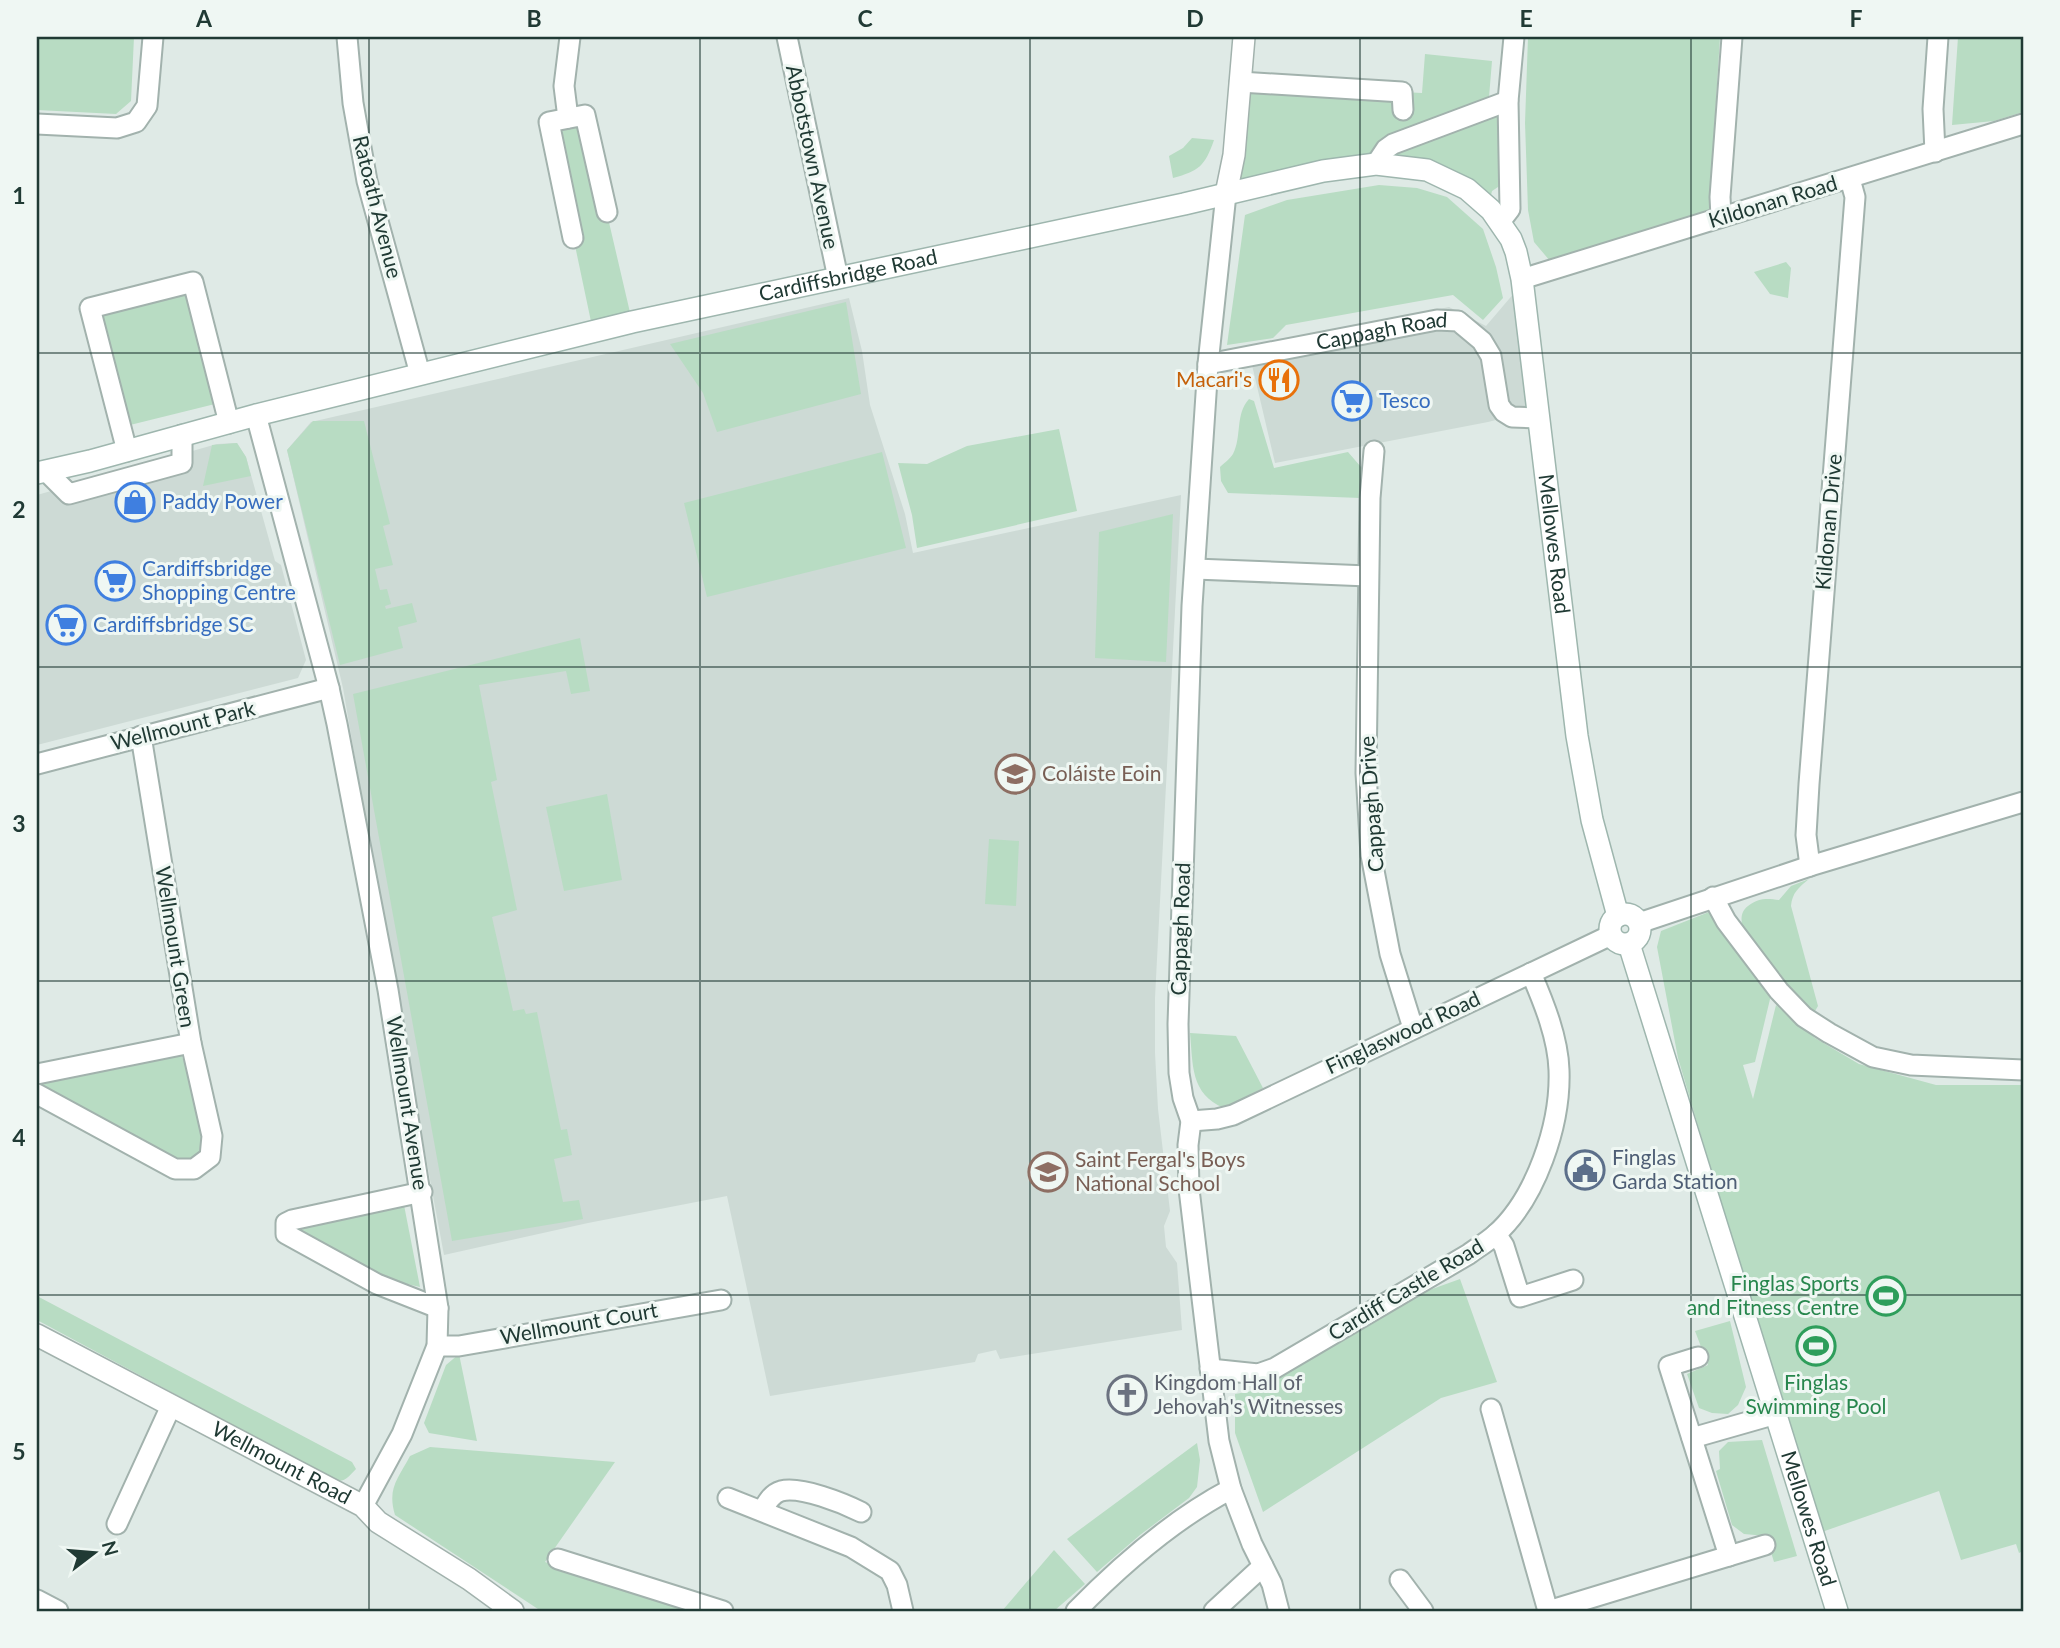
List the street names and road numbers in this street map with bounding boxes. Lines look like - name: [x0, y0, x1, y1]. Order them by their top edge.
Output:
- street label: Abbotstown Avenue: [782, 62, 845, 251]
- street label: Ratoath Avenue: [349, 133, 408, 281]
- street label: Kildonan Road: [1705, 169, 1840, 232]
- street label: Cardiffsbridge Road: [756, 243, 939, 306]
- street label: Cappagh Road: [1314, 306, 1448, 354]
- street label: Kildonan Drive: [1809, 453, 1846, 591]
- street label: Mellowes Road: [1535, 473, 1576, 615]
- street label: Wellmount Park: [108, 694, 258, 755]
- street label: Cappagh Drive: [1353, 735, 1388, 873]
- street label: Cappagh Road: [1165, 862, 1194, 996]
- street label: Wellmount Green: [151, 864, 202, 1029]
- street label: Finglaswood Road: [1321, 985, 1484, 1078]
- street label: Wellmount Avenue: [382, 1014, 435, 1192]
- street label: Cardiff Castle Road: [1323, 1233, 1487, 1345]
- street label: Wellmount Court: [498, 1296, 660, 1349]
- street label: Wellmount Road: [208, 1415, 356, 1509]
- street label: Mellowes Road: [1777, 1447, 1842, 1589]

